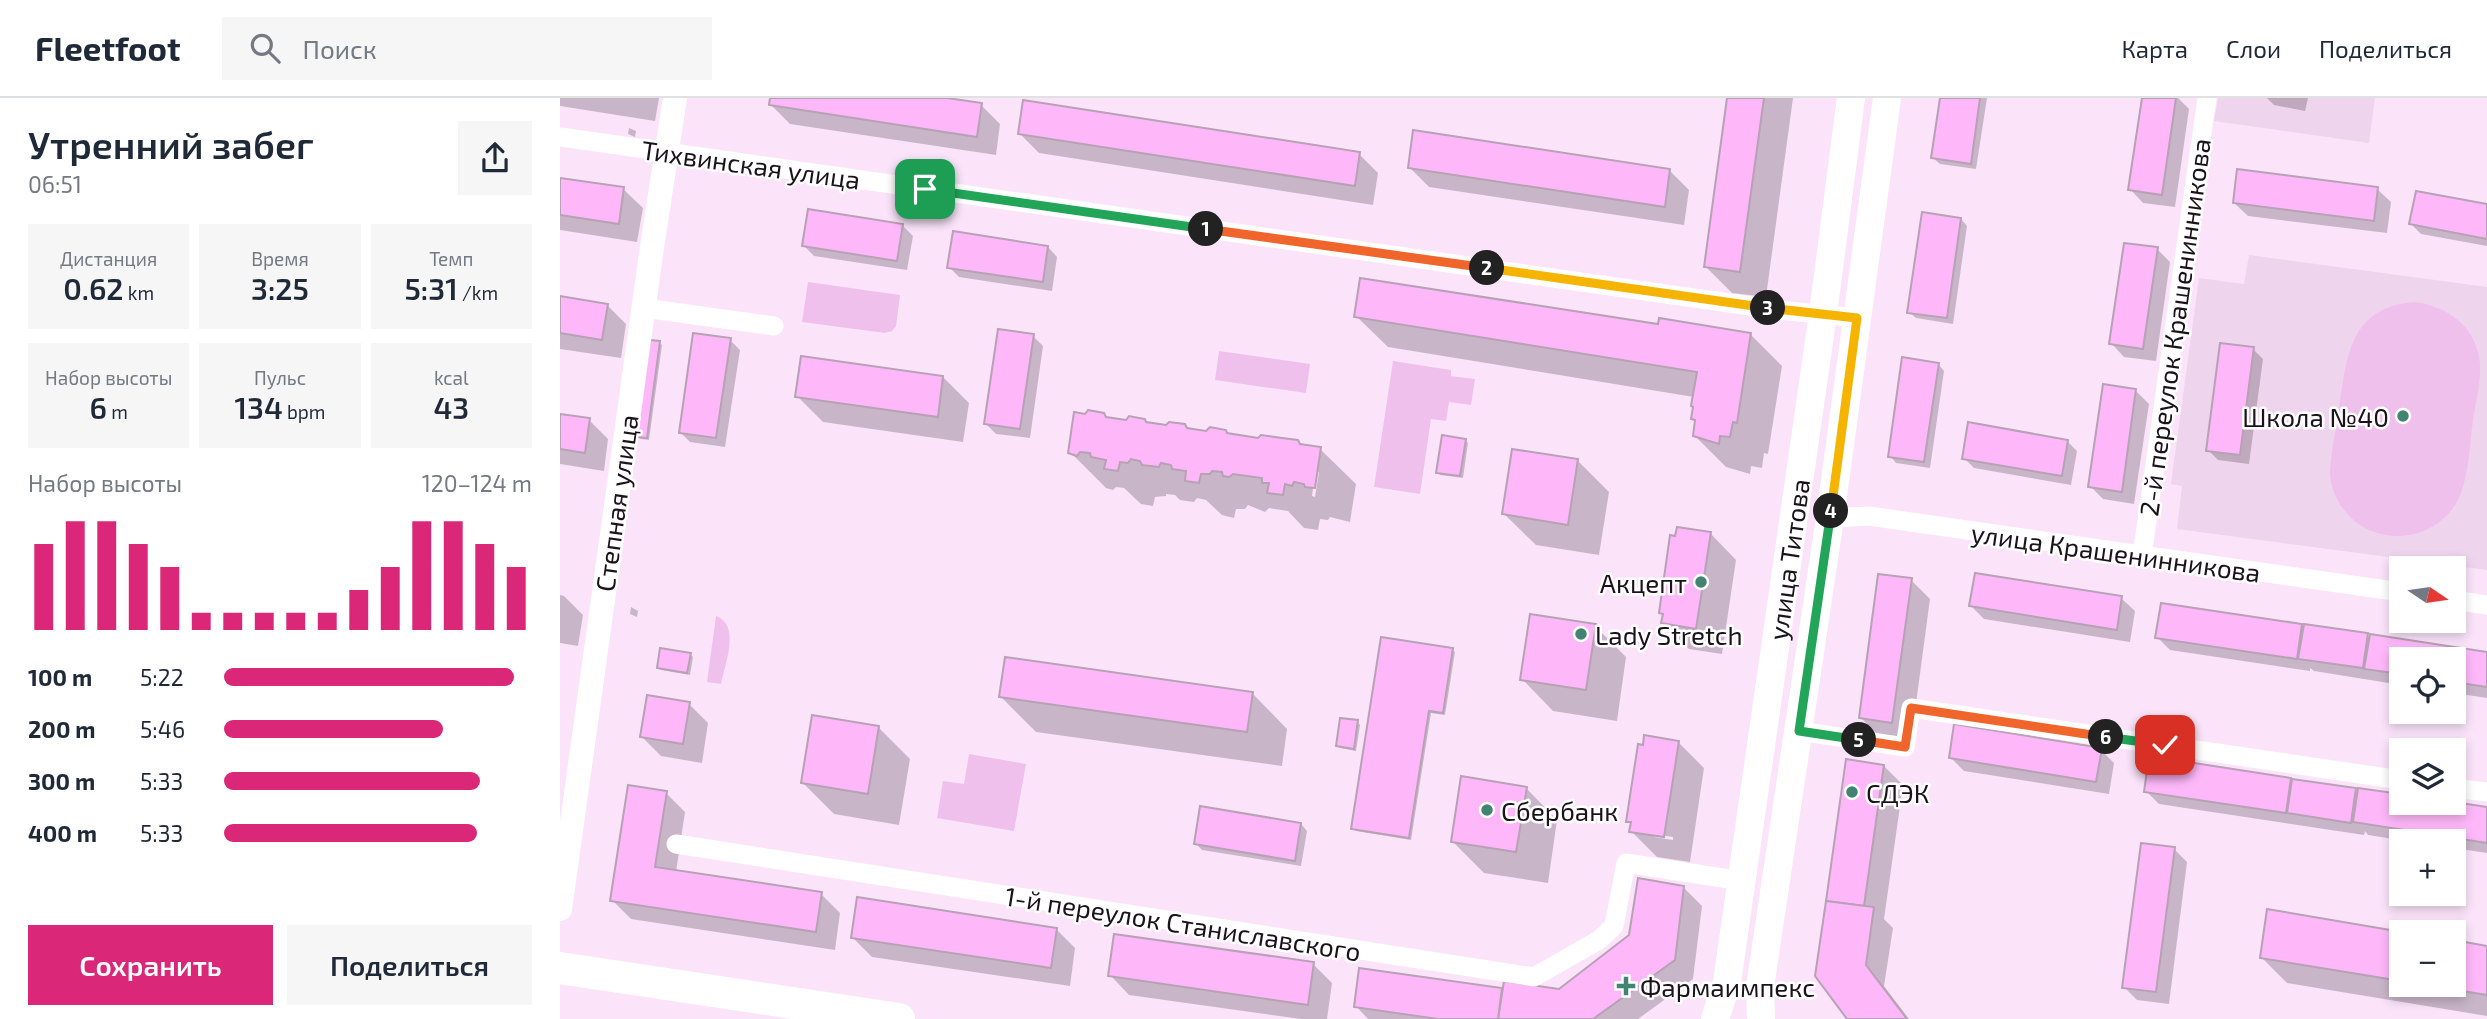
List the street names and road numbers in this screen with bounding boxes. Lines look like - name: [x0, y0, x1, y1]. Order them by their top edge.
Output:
- street label: Тихвинская улица: [640, 133, 862, 196]
- street label: 2-й переулок Крашенинникова: [2132, 136, 2217, 518]
- street label: Степная улица: [588, 413, 645, 594]
- street label: улица Титова: [1761, 476, 1815, 642]
- street label: улица Крашенинникова: [1969, 516, 2263, 589]
- street label: 1-й переулок Станиславского: [1003, 880, 1363, 967]

